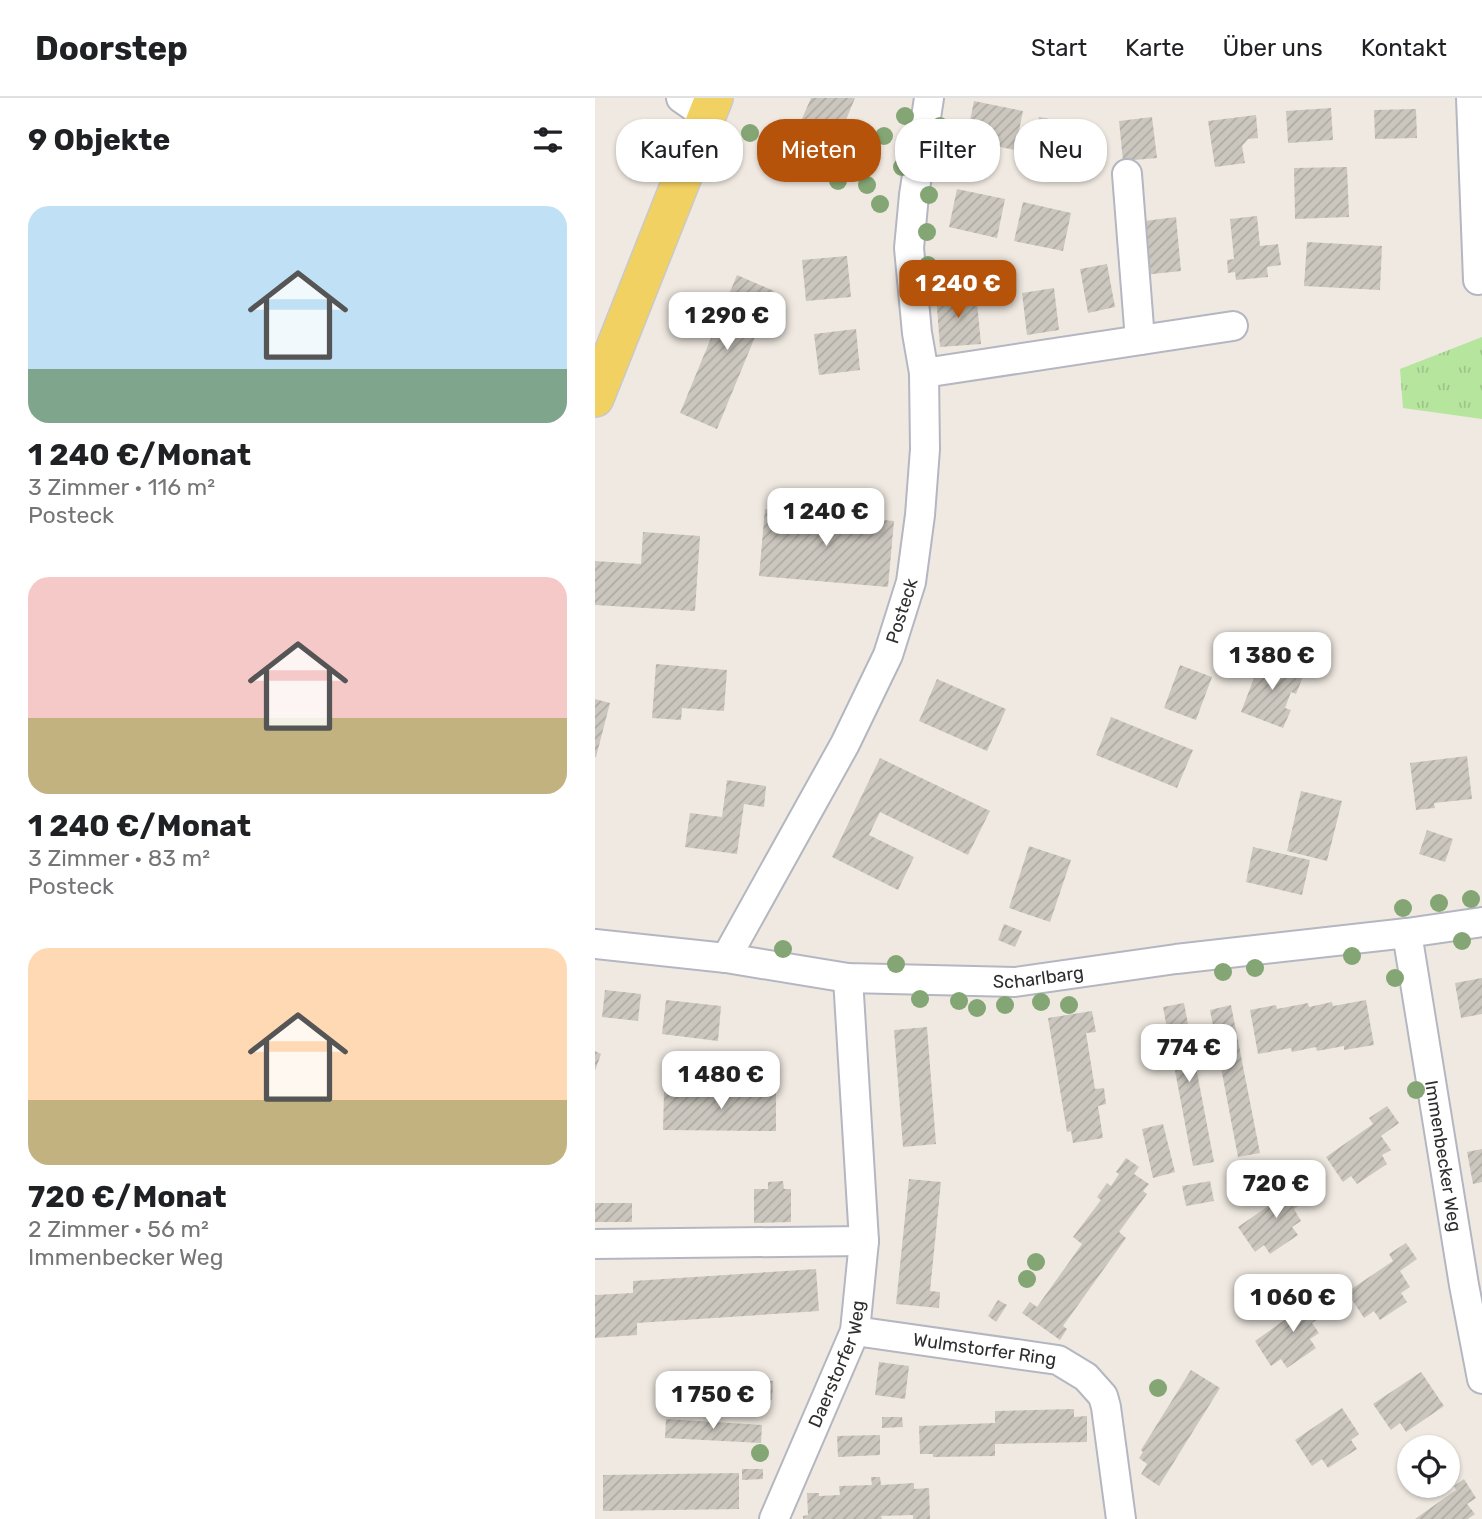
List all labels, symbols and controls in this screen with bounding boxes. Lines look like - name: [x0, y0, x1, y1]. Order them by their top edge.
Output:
- text: Doorstep: [35, 29, 188, 68]
- text: Start: [1031, 34, 1087, 62]
- text: Karte: [1125, 34, 1185, 62]
- text: Über uns: [1223, 34, 1323, 62]
- text: Kontakt: [1361, 34, 1447, 62]
- chip: Kaufen: [616, 119, 743, 182]
- chip: Mieten: [757, 119, 881, 182]
- chip: Filter: [895, 119, 1000, 182]
- chip: Neu: [1014, 119, 1107, 182]
- icon: filters: [529, 121, 567, 159]
- text: 9 Objekte: [28, 122, 170, 158]
- icon: home: [235, 252, 361, 378]
- pin: 1 240 €: [893, 260, 1023, 320]
- text: 1 240 €: [915, 269, 1001, 297]
- pin: 1 290 €: [662, 292, 792, 352]
- text: 1 290 €: [685, 301, 769, 329]
- text: 1 240 €/Monat: [28, 437, 251, 473]
- text: 3 Zimmer · 116 m²: [28, 473, 215, 501]
- pin: 1 240 €: [761, 489, 891, 548]
- text: 1 240 €: [783, 497, 869, 525]
- text: Posteck: [28, 501, 114, 529]
- street label: Posteck: [881, 575, 923, 646]
- icon: home: [235, 623, 361, 749]
- pin: 1 380 €: [1207, 632, 1337, 692]
- text: 1 380 €: [1229, 641, 1315, 669]
- text: 1 240 €/Monat: [28, 808, 251, 844]
- text: 3 Zimmer · 83 m²: [28, 844, 210, 872]
- text: Posteck: [28, 872, 114, 900]
- street label: Scharlbarg: [993, 961, 1085, 993]
- icon: home: [235, 994, 361, 1120]
- pin: 774 €: [1140, 1024, 1238, 1084]
- text: 774 €: [1157, 1033, 1221, 1061]
- pin: 1 480 €: [656, 1052, 786, 1111]
- text: 1 480 €: [678, 1060, 764, 1088]
- street label: Immenbecker Weg: [1420, 1079, 1466, 1233]
- pin: 720 €: [1227, 1160, 1325, 1220]
- text: 720 €: [1243, 1169, 1309, 1197]
- text: 720 €/Monat: [28, 1179, 226, 1215]
- text: 2 Zimmer · 56 m²: [28, 1215, 209, 1243]
- text: Immenbecker Weg: [28, 1243, 223, 1271]
- pin: 1 060 €: [1228, 1274, 1358, 1334]
- text: 1 060 €: [1250, 1283, 1336, 1311]
- street label: Daerstorfer Weg: [804, 1299, 869, 1431]
- street label: Wulmstorfer Ring: [912, 1328, 1058, 1371]
- pin: 1 750 €: [648, 1372, 778, 1431]
- text: 1 750 €: [672, 1380, 754, 1408]
- map controls: [1397, 1435, 1460, 1498]
- button: locate: [1397, 1435, 1460, 1498]

